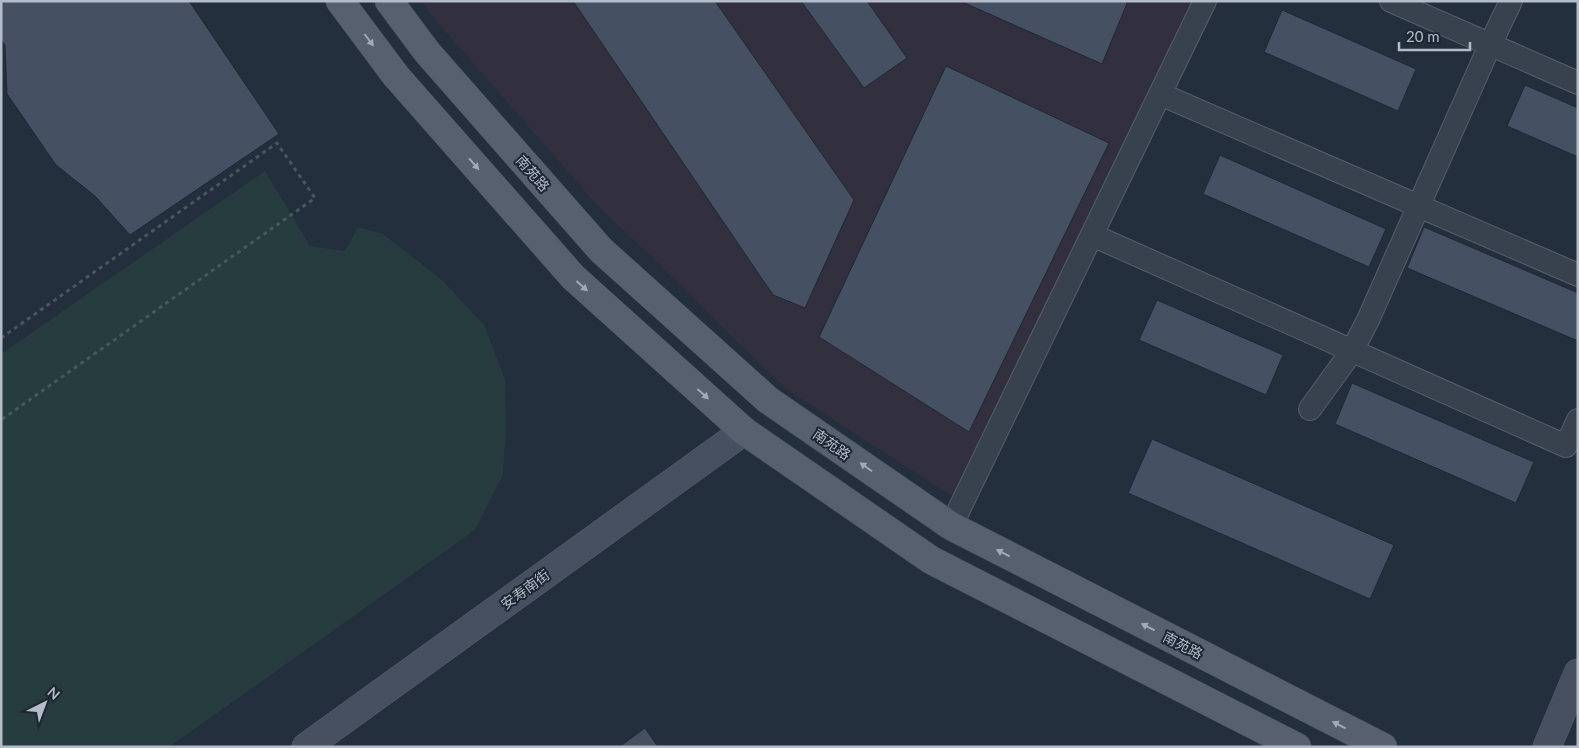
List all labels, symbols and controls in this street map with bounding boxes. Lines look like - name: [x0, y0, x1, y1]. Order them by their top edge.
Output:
- scale bar: [1399, 20, 1470, 52]
- text: 20 m: [1406, 27, 1440, 45]
- one-way arrow: [364, 33, 375, 46]
- street label: 南苑路: [513, 152, 553, 194]
- one-way arrow: [468, 158, 480, 170]
- one-way arrow: [576, 280, 589, 291]
- one-way arrow: [696, 388, 708, 400]
- street label: 南苑路: [810, 425, 854, 463]
- one-way arrow: [859, 462, 872, 472]
- one-way arrow: [996, 549, 1011, 557]
- street label: 安寿南街: [497, 566, 553, 612]
- one-way arrow: [1141, 623, 1155, 631]
- street label: 南苑路: [1160, 628, 1206, 662]
- north arrow: [20, 678, 70, 728]
- text: N: [44, 683, 64, 703]
- one-way arrow: [1332, 721, 1347, 729]

